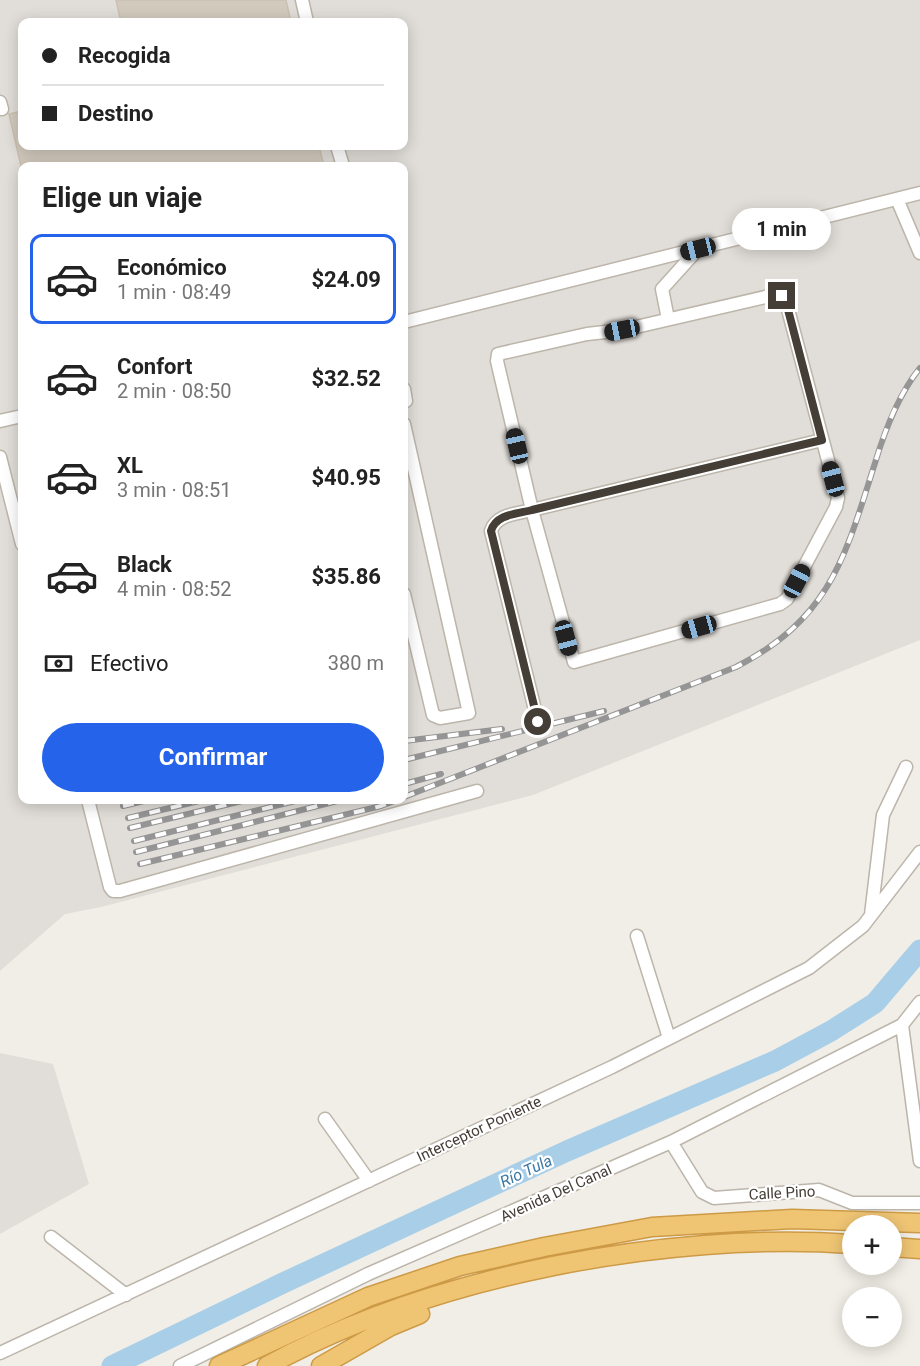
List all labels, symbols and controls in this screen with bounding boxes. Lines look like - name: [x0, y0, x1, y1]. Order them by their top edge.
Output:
- text: Recogida: [78, 43, 170, 68]
- text: Destino: [78, 101, 154, 126]
- text: Elige un viaje: [42, 182, 202, 214]
- callout: 1 min: [732, 209, 832, 251]
- text: 1 min: [756, 217, 807, 241]
- car: [678, 236, 718, 262]
- icon: car: [45, 252, 99, 306]
- text: Económico: [117, 255, 227, 280]
- text: $24.09: [312, 267, 381, 292]
- text: 1 min · 08:49: [117, 280, 232, 304]
- route end: [768, 282, 795, 309]
- car: [603, 318, 641, 342]
- icon: car: [45, 351, 99, 405]
- text: Confort: [117, 354, 192, 379]
- text: $32.52: [312, 366, 381, 391]
- text: 2 min · 08:50: [117, 379, 232, 403]
- car: [504, 426, 530, 466]
- icon: car: [45, 450, 99, 504]
- text: XL: [117, 453, 143, 478]
- car: [820, 459, 846, 499]
- text: $40.95: [312, 465, 381, 490]
- text: 3 min · 08:51: [117, 478, 232, 502]
- icon: car: [45, 549, 99, 603]
- text: Black: [117, 552, 172, 577]
- car: [781, 561, 813, 601]
- text: $35.86: [312, 564, 381, 589]
- text: 4 min · 08:52: [117, 577, 232, 601]
- car: [679, 613, 719, 641]
- car: [553, 618, 579, 658]
- icon: cash: [42, 647, 75, 680]
- text: Efectivo: [90, 651, 168, 676]
- text: 380 m: [328, 651, 384, 675]
- route start: [524, 708, 551, 735]
- button: Confirmar: [42, 723, 384, 792]
- street label: Interceptor Poniente: [414, 1092, 544, 1166]
- water label: Río Tula: [497, 1151, 555, 1191]
- street label: Avenida Del Canal: [498, 1160, 614, 1226]
- street label: Calle Pino: [748, 1182, 816, 1204]
- map controls: [842, 1215, 902, 1347]
- button: +: [842, 1215, 902, 1275]
- button: −: [842, 1287, 902, 1347]

